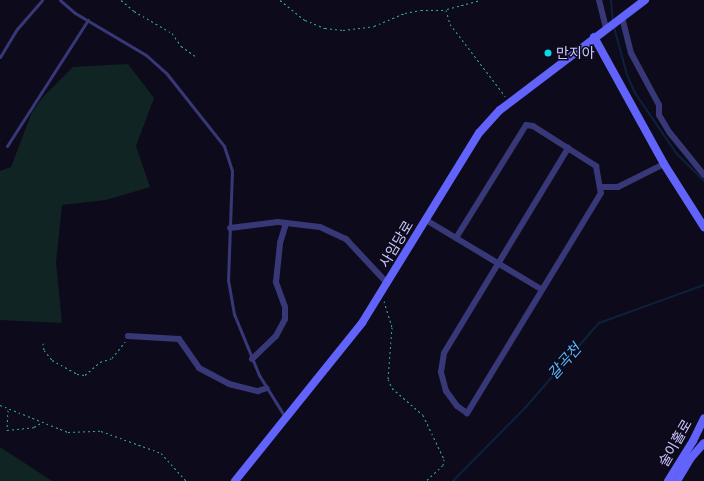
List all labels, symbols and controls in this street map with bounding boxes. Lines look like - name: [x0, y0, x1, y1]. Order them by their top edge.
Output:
- place label: 만지아: [556, 45, 595, 61]
- marker: 만지아: [543, 48, 553, 58]
- street label: 사임당로: [376, 218, 416, 270]
- water label: 갈곡천: [545, 340, 585, 384]
- street label: 술이홀로: [655, 416, 695, 470]

